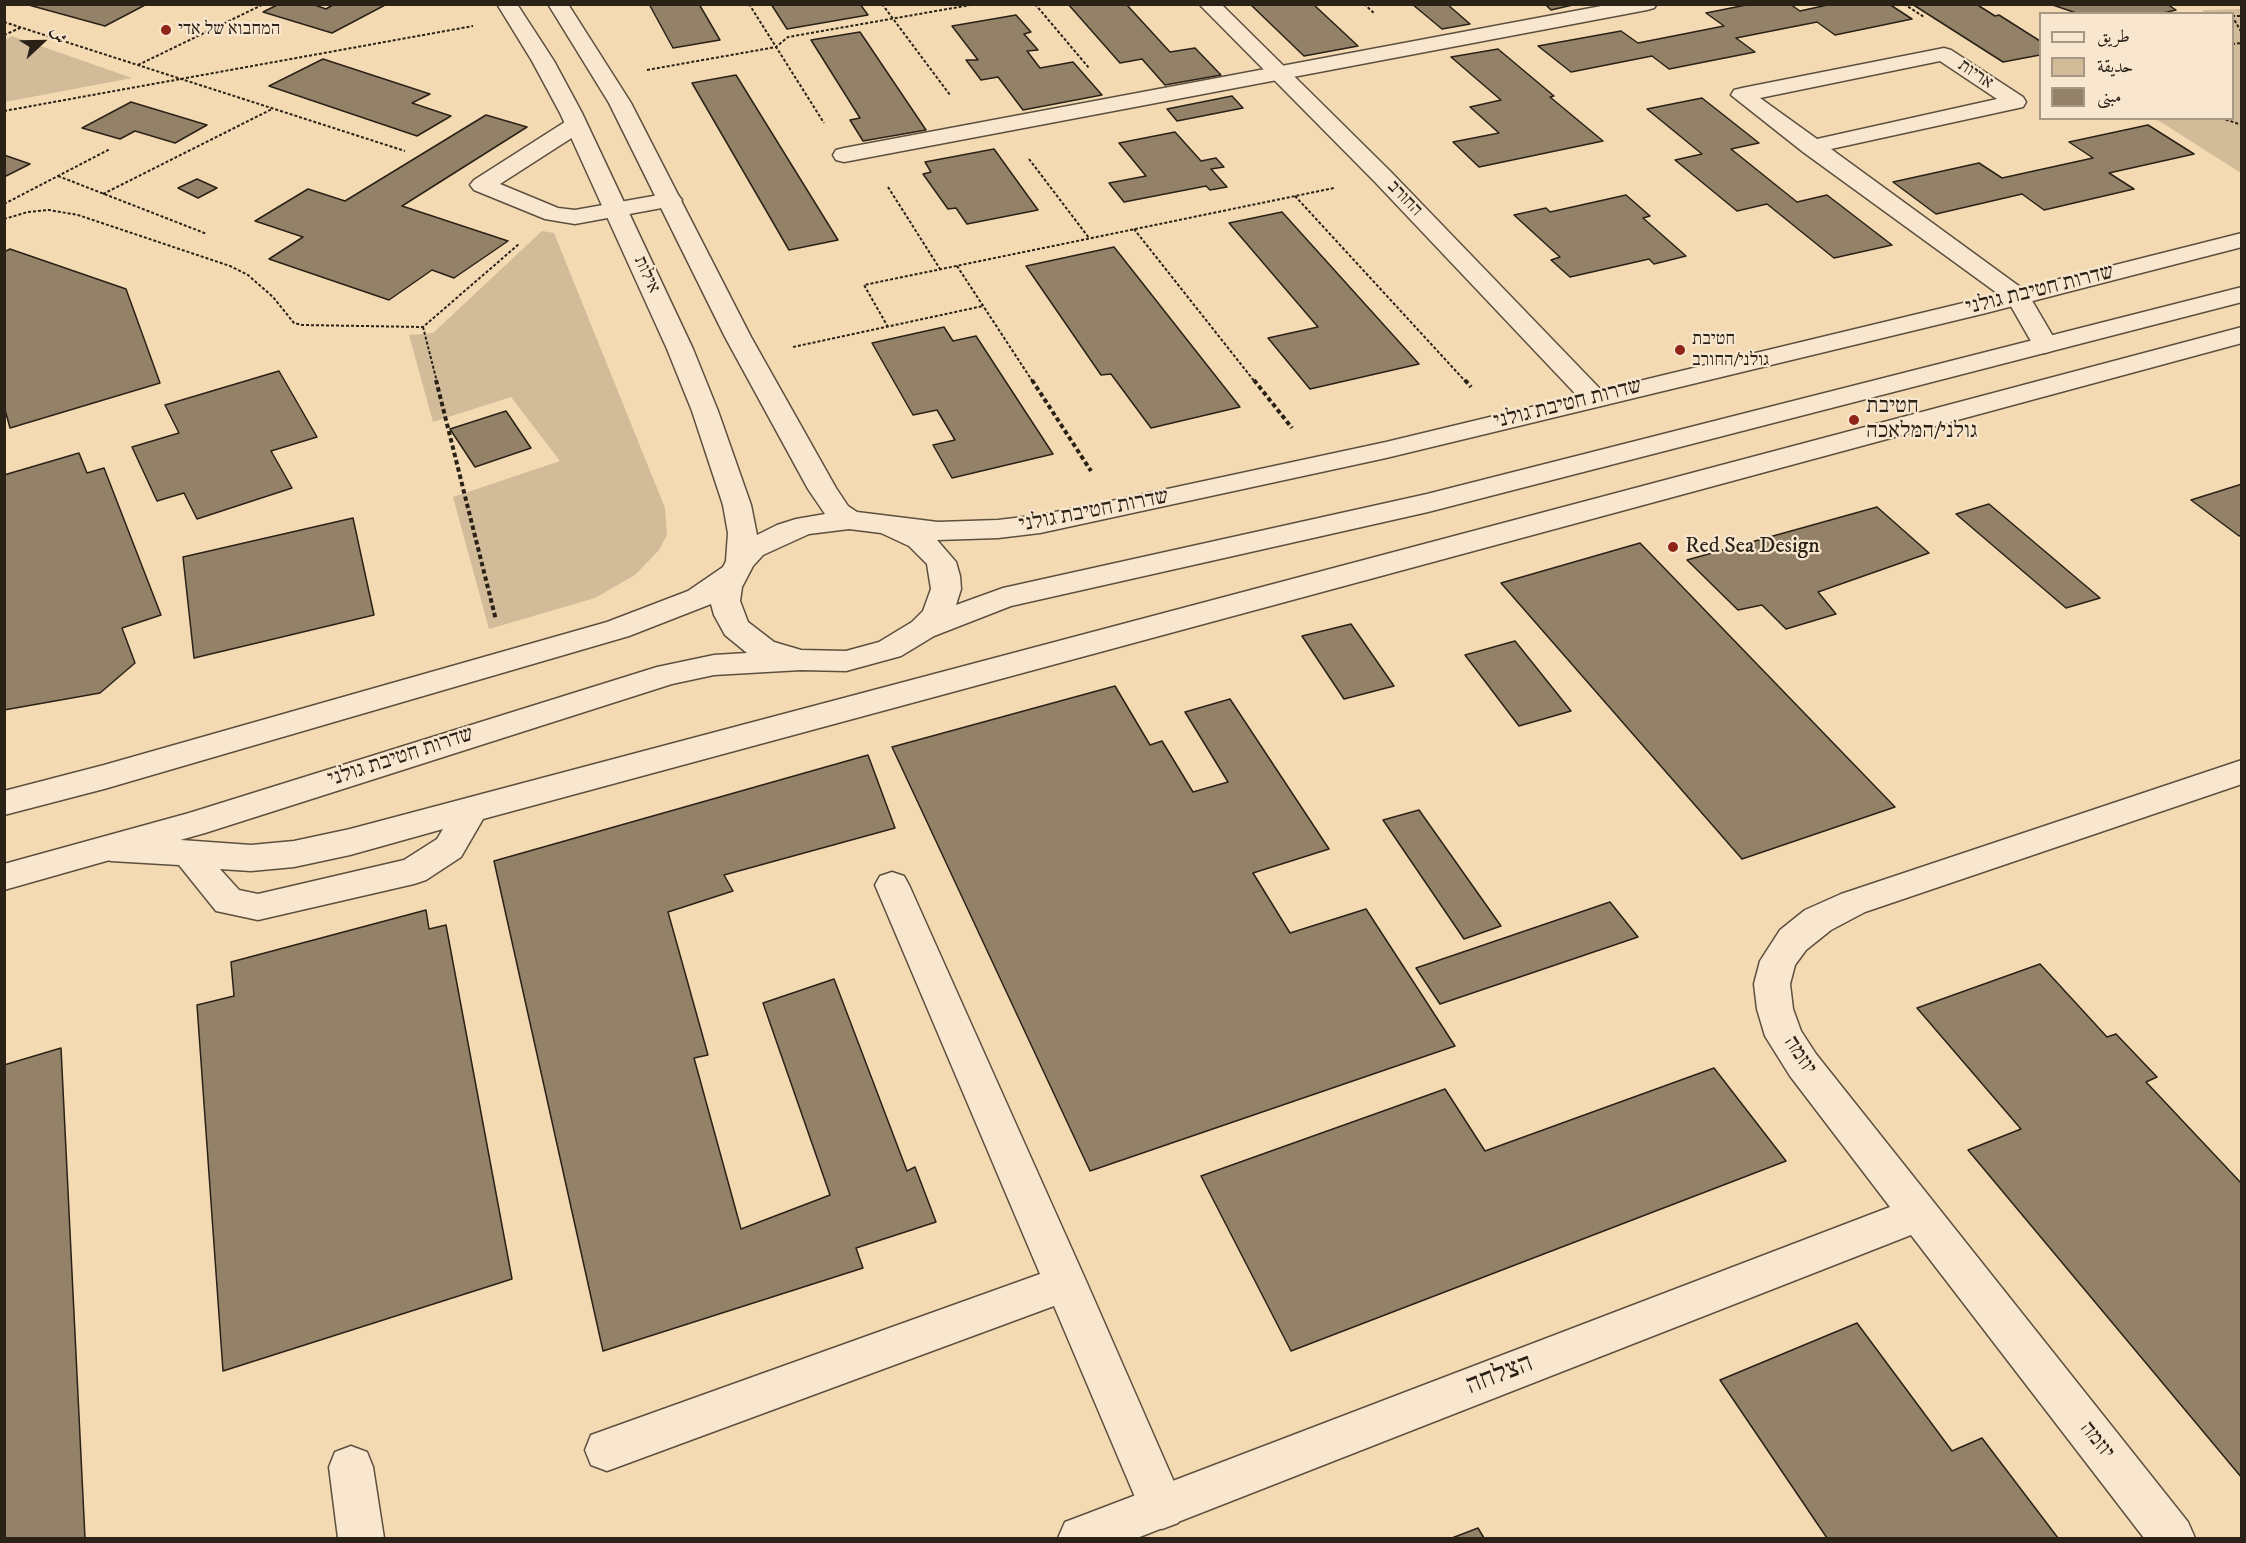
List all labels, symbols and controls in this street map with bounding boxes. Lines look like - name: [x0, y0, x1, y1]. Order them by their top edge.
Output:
- north arrow: [12, 12, 72, 72]
- legend: [2039, 12, 2234, 120]
- place label: המחבוא של אדי: [178, 19, 280, 41]
- marker: המחבוא של אדי: [159, 23, 173, 37]
- text: ش: [46, 24, 71, 46]
- text: طريق: [2097, 26, 2130, 48]
- street label: אריות: [1953, 55, 1997, 95]
- text: حديقة: [2097, 56, 2133, 78]
- text: مبنى: [2097, 86, 2122, 108]
- street label: החורב: [1382, 177, 1426, 221]
- street label: אילות: [628, 253, 664, 297]
- street label: שדרות חטיבת גולני: [1963, 260, 2117, 322]
- place label: חטיבת גולני/החורב: [1692, 329, 1769, 372]
- marker: חטיבת גולני/החורב: [1673, 343, 1687, 357]
- street label: שדרות חטיבת גולני: [1491, 374, 1645, 436]
- place label: חטיבת גולני/המלאכה: [1866, 394, 1978, 446]
- marker: חטיבת גולני/המלאכה: [1847, 413, 1861, 427]
- street label: שדרות חטיבת גולני: [1017, 485, 1171, 539]
- place label: Red Sea Design: [1685, 534, 1820, 560]
- marker: Red Sea Design: [1666, 540, 1680, 554]
- street label: שדרות חטיבת גולני: [325, 722, 477, 794]
- street label: יוזמה: [1777, 1032, 1821, 1080]
- street label: הצלחה: [1462, 1348, 1538, 1404]
- street label: יוזמה: [2073, 1417, 2119, 1465]

